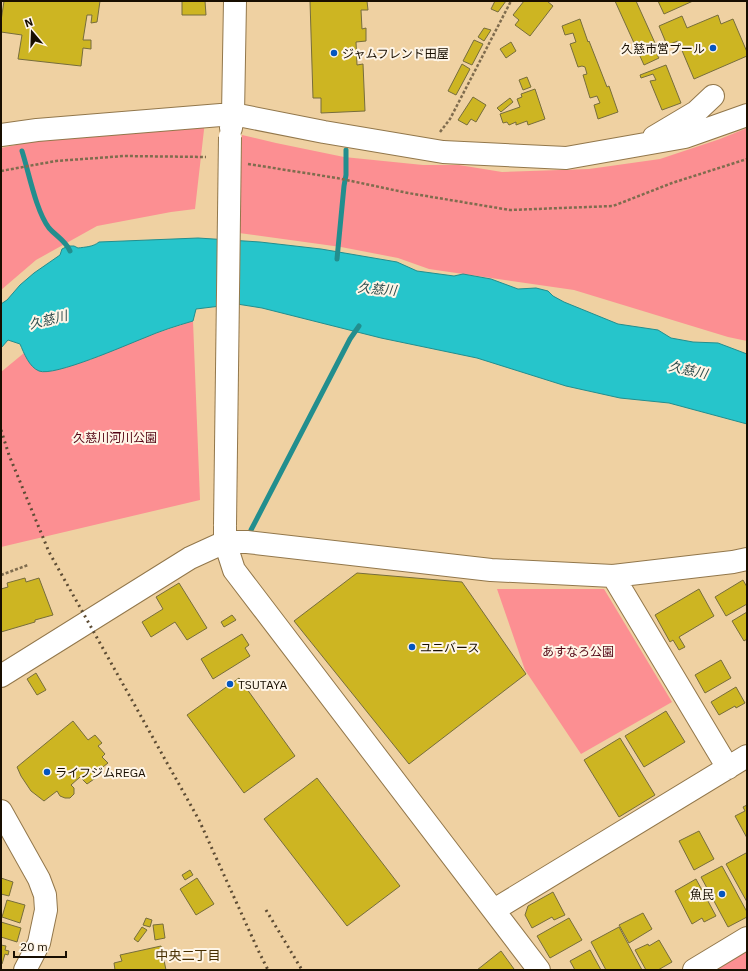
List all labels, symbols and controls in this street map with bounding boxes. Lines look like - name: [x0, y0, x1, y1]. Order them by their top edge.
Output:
- north arrow: [12, 12, 52, 52]
- text: N: [23, 15, 35, 30]
- place label: 久慈市営プール: [621, 41, 705, 56]
- marker: 久慈市営プール: [708, 43, 718, 53]
- place label: ジャムフレンド田屋: [342, 46, 449, 61]
- marker: ジャムフレンド田屋: [329, 48, 339, 58]
- water label: 久慈川: [357, 279, 399, 299]
- water label: 久慈川: [27, 307, 71, 333]
- water label: 久慈川: [667, 358, 711, 383]
- park label: 久慈川河川公園: [73, 430, 157, 445]
- place label: ユニバース: [420, 640, 479, 655]
- marker: ユニバース: [407, 642, 417, 652]
- park label: あすなろ公園: [542, 644, 614, 659]
- place label: TSUTAYA: [238, 677, 287, 692]
- marker: TSUTAYA: [225, 679, 235, 689]
- place label: ライフジムREGA: [55, 765, 146, 780]
- marker: ライフジムREGA: [42, 767, 52, 777]
- place label: 魚民: [690, 887, 714, 902]
- marker: 魚民: [717, 889, 727, 899]
- scale bar: [14, 933, 66, 959]
- text: 20 m: [20, 939, 48, 954]
- district label: 中央二丁目: [155, 947, 221, 964]

